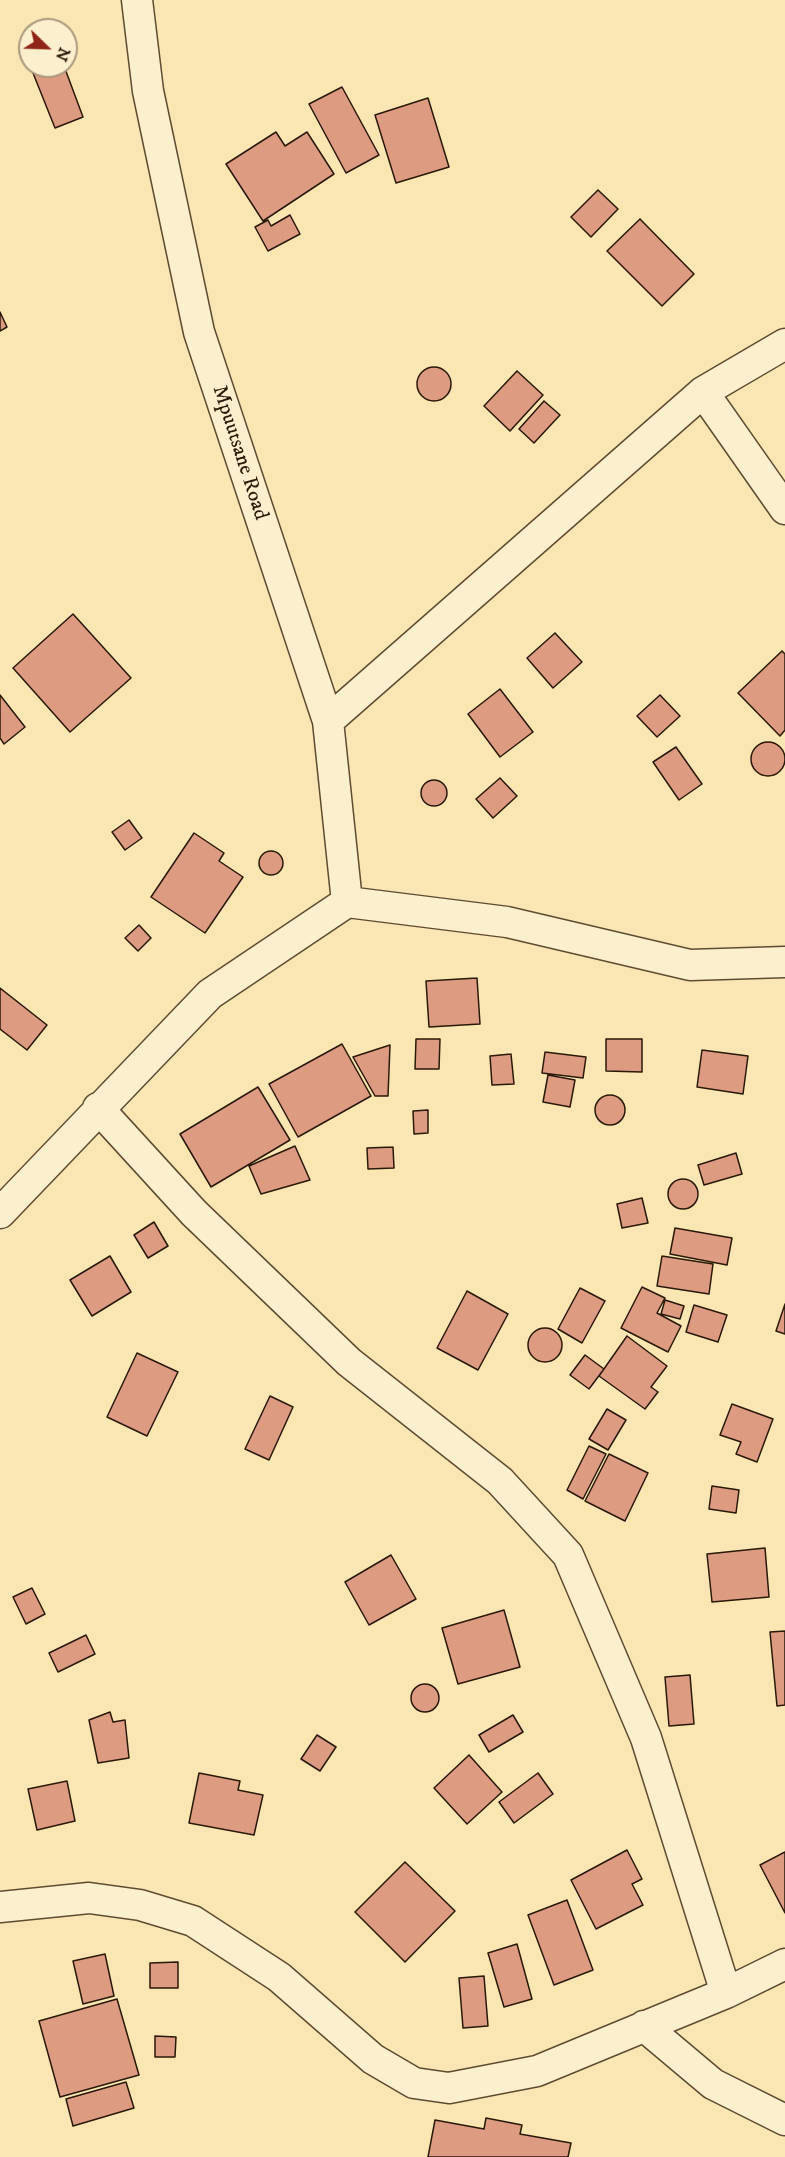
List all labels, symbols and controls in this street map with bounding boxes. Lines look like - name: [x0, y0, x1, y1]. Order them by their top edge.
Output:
- north arrow: [18, 18, 78, 78]
- text: N: [51, 44, 75, 64]
- street label: Mpuutsane Road: [205, 382, 273, 524]

